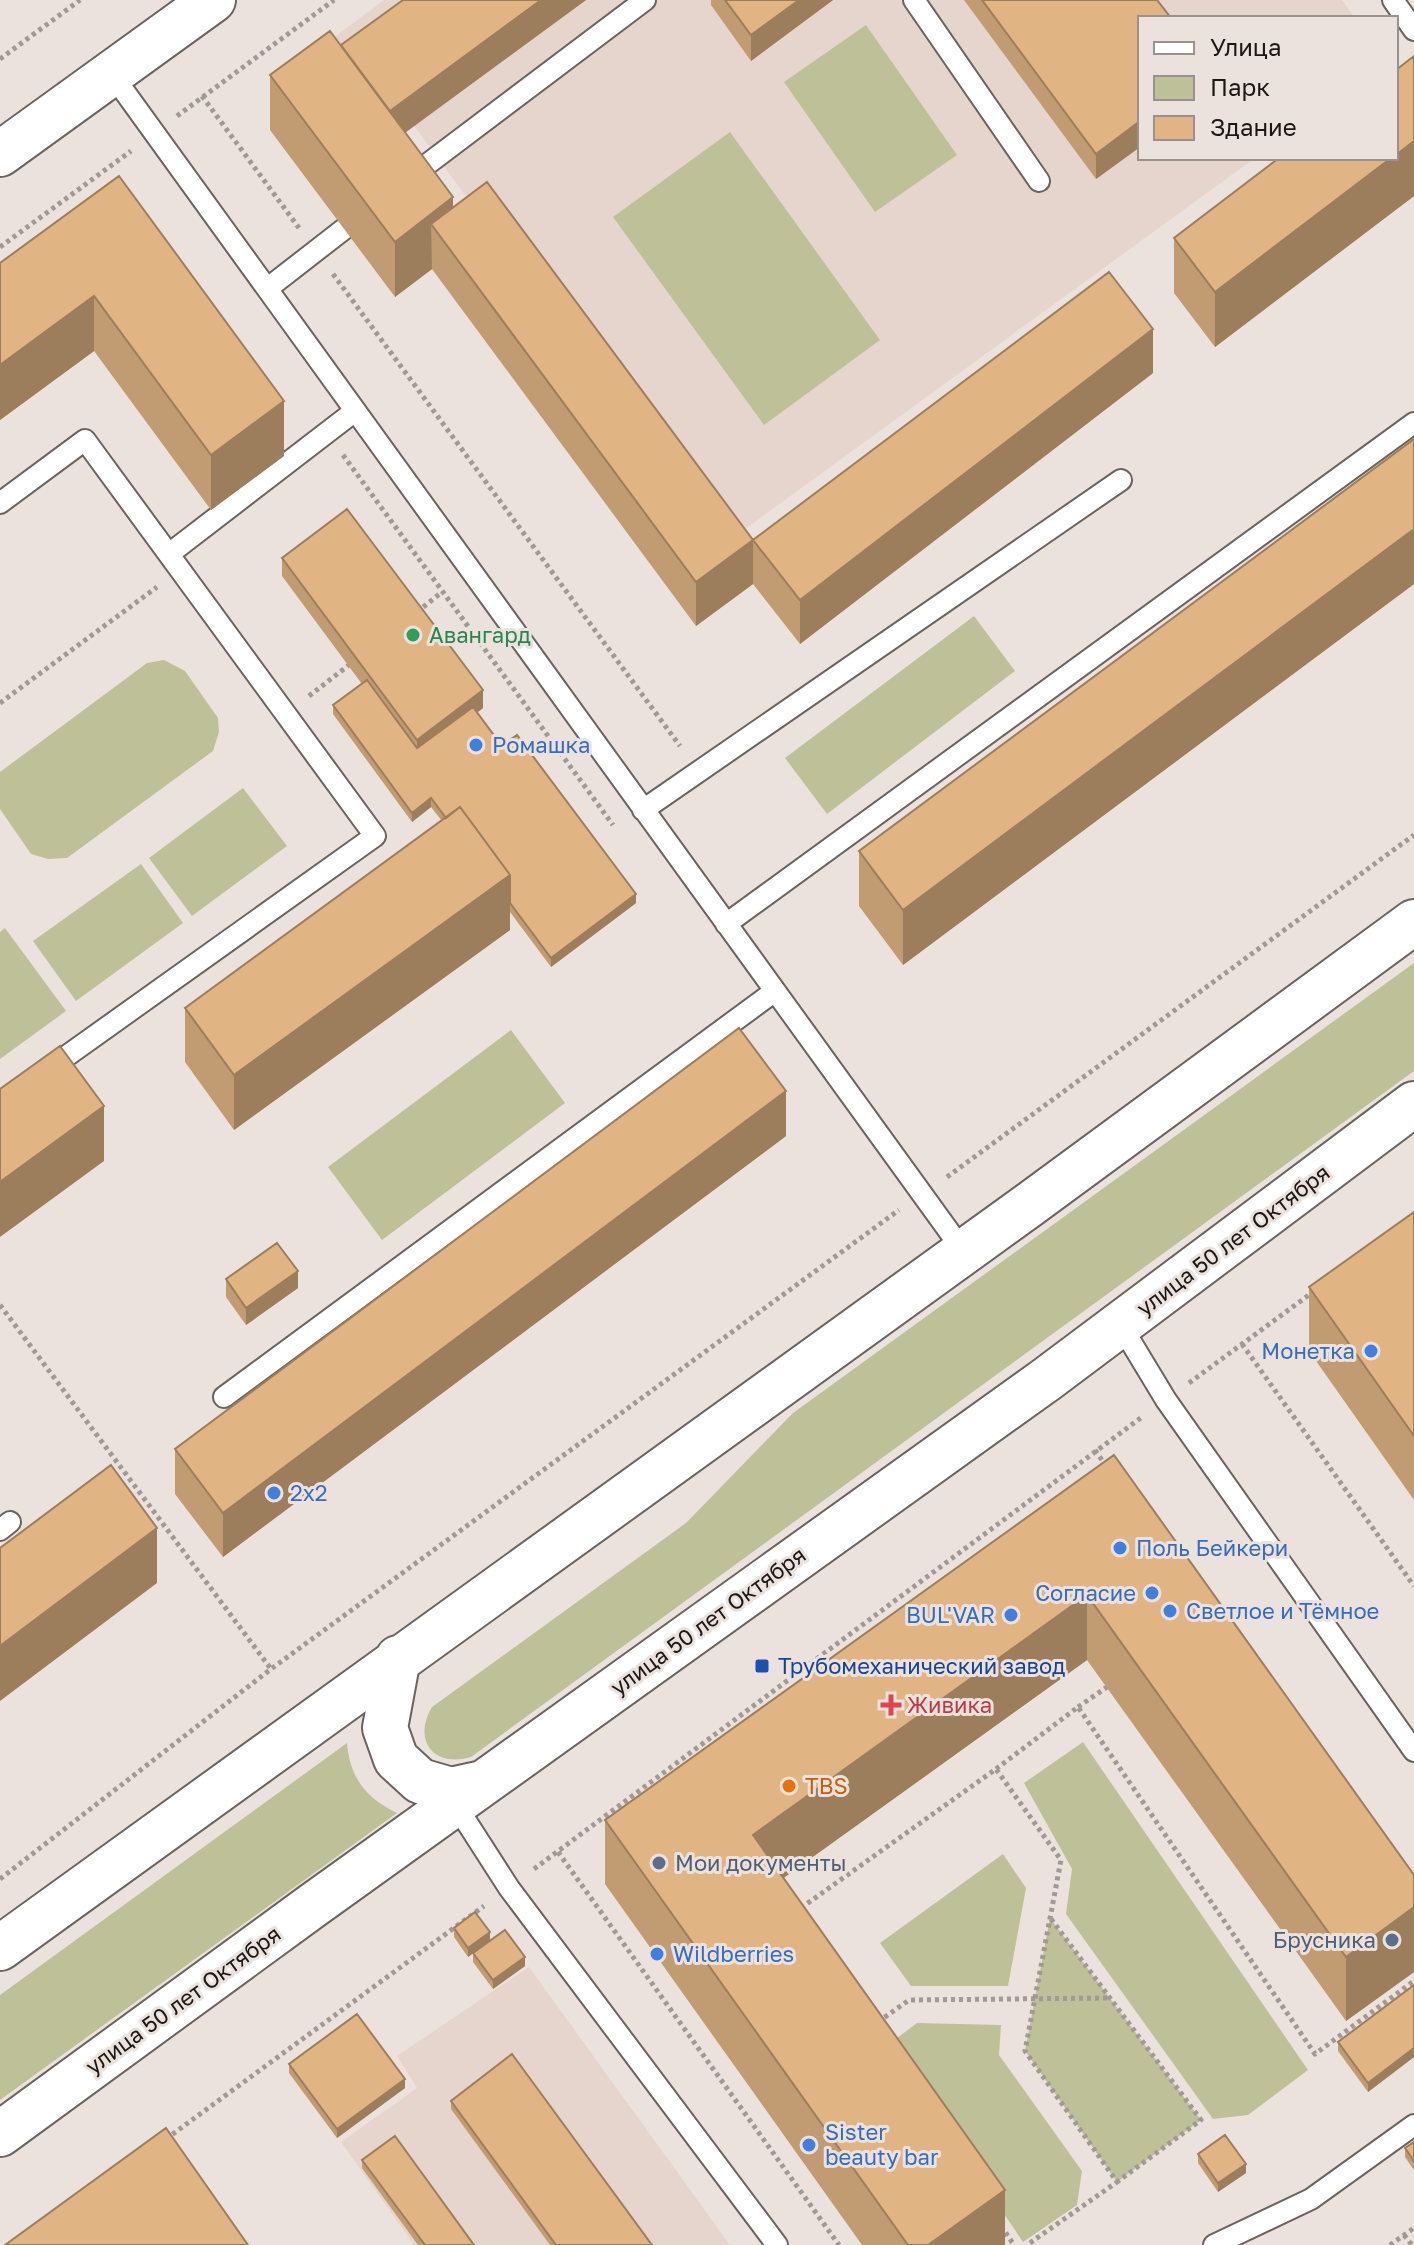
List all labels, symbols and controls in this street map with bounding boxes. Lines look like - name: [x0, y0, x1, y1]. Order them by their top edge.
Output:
- legend: [1138, 16, 1398, 160]
- text: Улица: [1210, 32, 1282, 61]
- text: Парк: [1210, 72, 1270, 101]
- text: Здание: [1210, 112, 1297, 141]
- place label: Авангард: [429, 621, 531, 648]
- marker: Авангард: [404, 626, 422, 644]
- place label: Ромашка: [492, 731, 590, 758]
- marker: Ромашка: [467, 736, 485, 754]
- street label: улица 50 лет Октября: [1131, 1158, 1335, 1321]
- place label: Монетка: [1261, 1337, 1355, 1364]
- marker: Монетка: [1362, 1342, 1380, 1360]
- place label: 2х2: [290, 1479, 328, 1506]
- marker: 2х2: [265, 1484, 283, 1502]
- place label: Поль Бейкери: [1136, 1534, 1288, 1561]
- marker: Поль Бейкери: [1111, 1539, 1129, 1557]
- street label: улица 50 лет Октября: [605, 1541, 811, 1701]
- place label: Согласие: [1035, 1579, 1136, 1606]
- marker: Согласие: [1143, 1584, 1161, 1602]
- place label: Светлое и Тёмное: [1186, 1597, 1379, 1624]
- place label: BUL'VAR: [906, 1601, 995, 1628]
- marker: Светлое и Тёмное: [1161, 1602, 1179, 1620]
- marker: BUL'VAR: [1002, 1606, 1020, 1624]
- place label: Трубомеханический завод: [778, 1652, 1065, 1679]
- marker: Трубомеханический завод: [753, 1657, 771, 1675]
- place label: Живика: [907, 1691, 992, 1718]
- marker: Живика: [882, 1696, 900, 1714]
- place label: TBS: [805, 1772, 847, 1799]
- marker: TBS: [780, 1777, 798, 1795]
- place label: Мои документы: [675, 1849, 847, 1876]
- marker: Мои документы: [650, 1854, 668, 1872]
- street label: улица 50 лет Октября: [80, 1920, 286, 2080]
- place label: Брусника: [1273, 1926, 1376, 1953]
- marker: Брусника: [1383, 1931, 1401, 1949]
- place label: Wildberries: [673, 1940, 794, 1967]
- marker: Wildberries: [648, 1945, 666, 1963]
- place label: Sister beauty bar: [825, 2118, 939, 2170]
- marker: Sister beauty bar: [800, 2136, 818, 2154]

